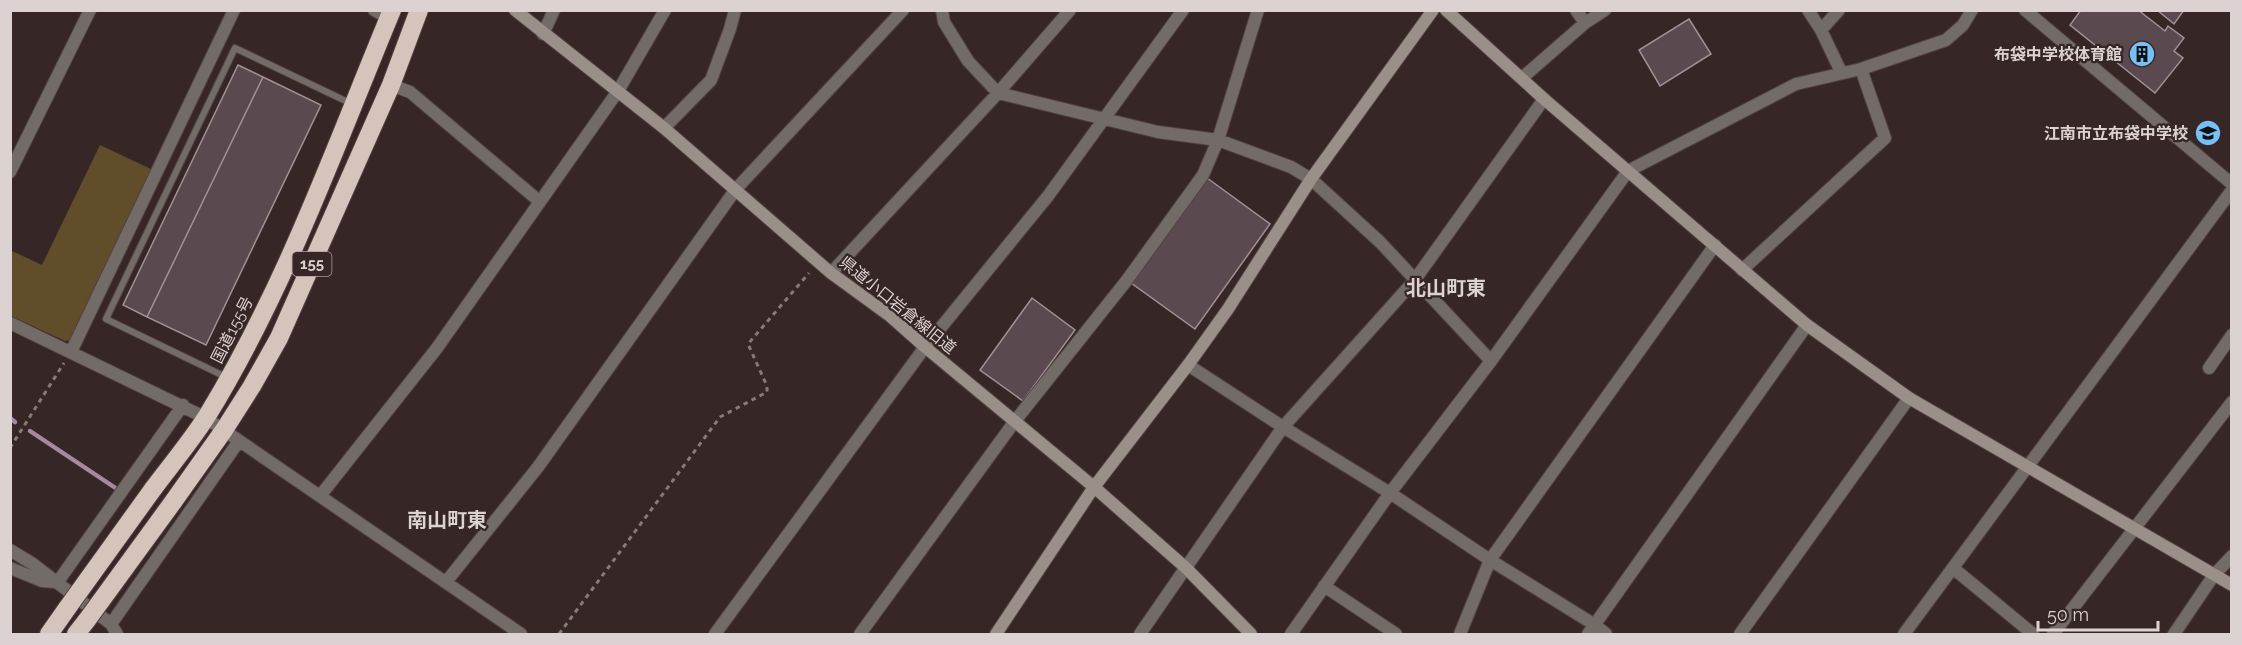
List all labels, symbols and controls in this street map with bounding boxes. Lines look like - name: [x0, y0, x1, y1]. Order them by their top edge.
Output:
- building icon: 布袋中学校体育館: [2127, 39, 2157, 69]
- place label: 布袋中学校体育館: [1994, 45, 2122, 64]
- school or university icon: 江南市立布袋中学校: [2193, 118, 2223, 148]
- place label: 江南市立布袋中学校: [2044, 124, 2188, 143]
- road number: 155: [292, 252, 332, 276]
- street label: 県道小口岩倉線旧道: [836, 252, 960, 358]
- district label: 北山町東: [1406, 276, 1486, 300]
- street label: 国道155号: [207, 293, 257, 367]
- district label: 南山町東: [407, 508, 487, 532]
- scale bar: [2038, 594, 2158, 632]
- text: 50 m: [2047, 604, 2089, 625]

